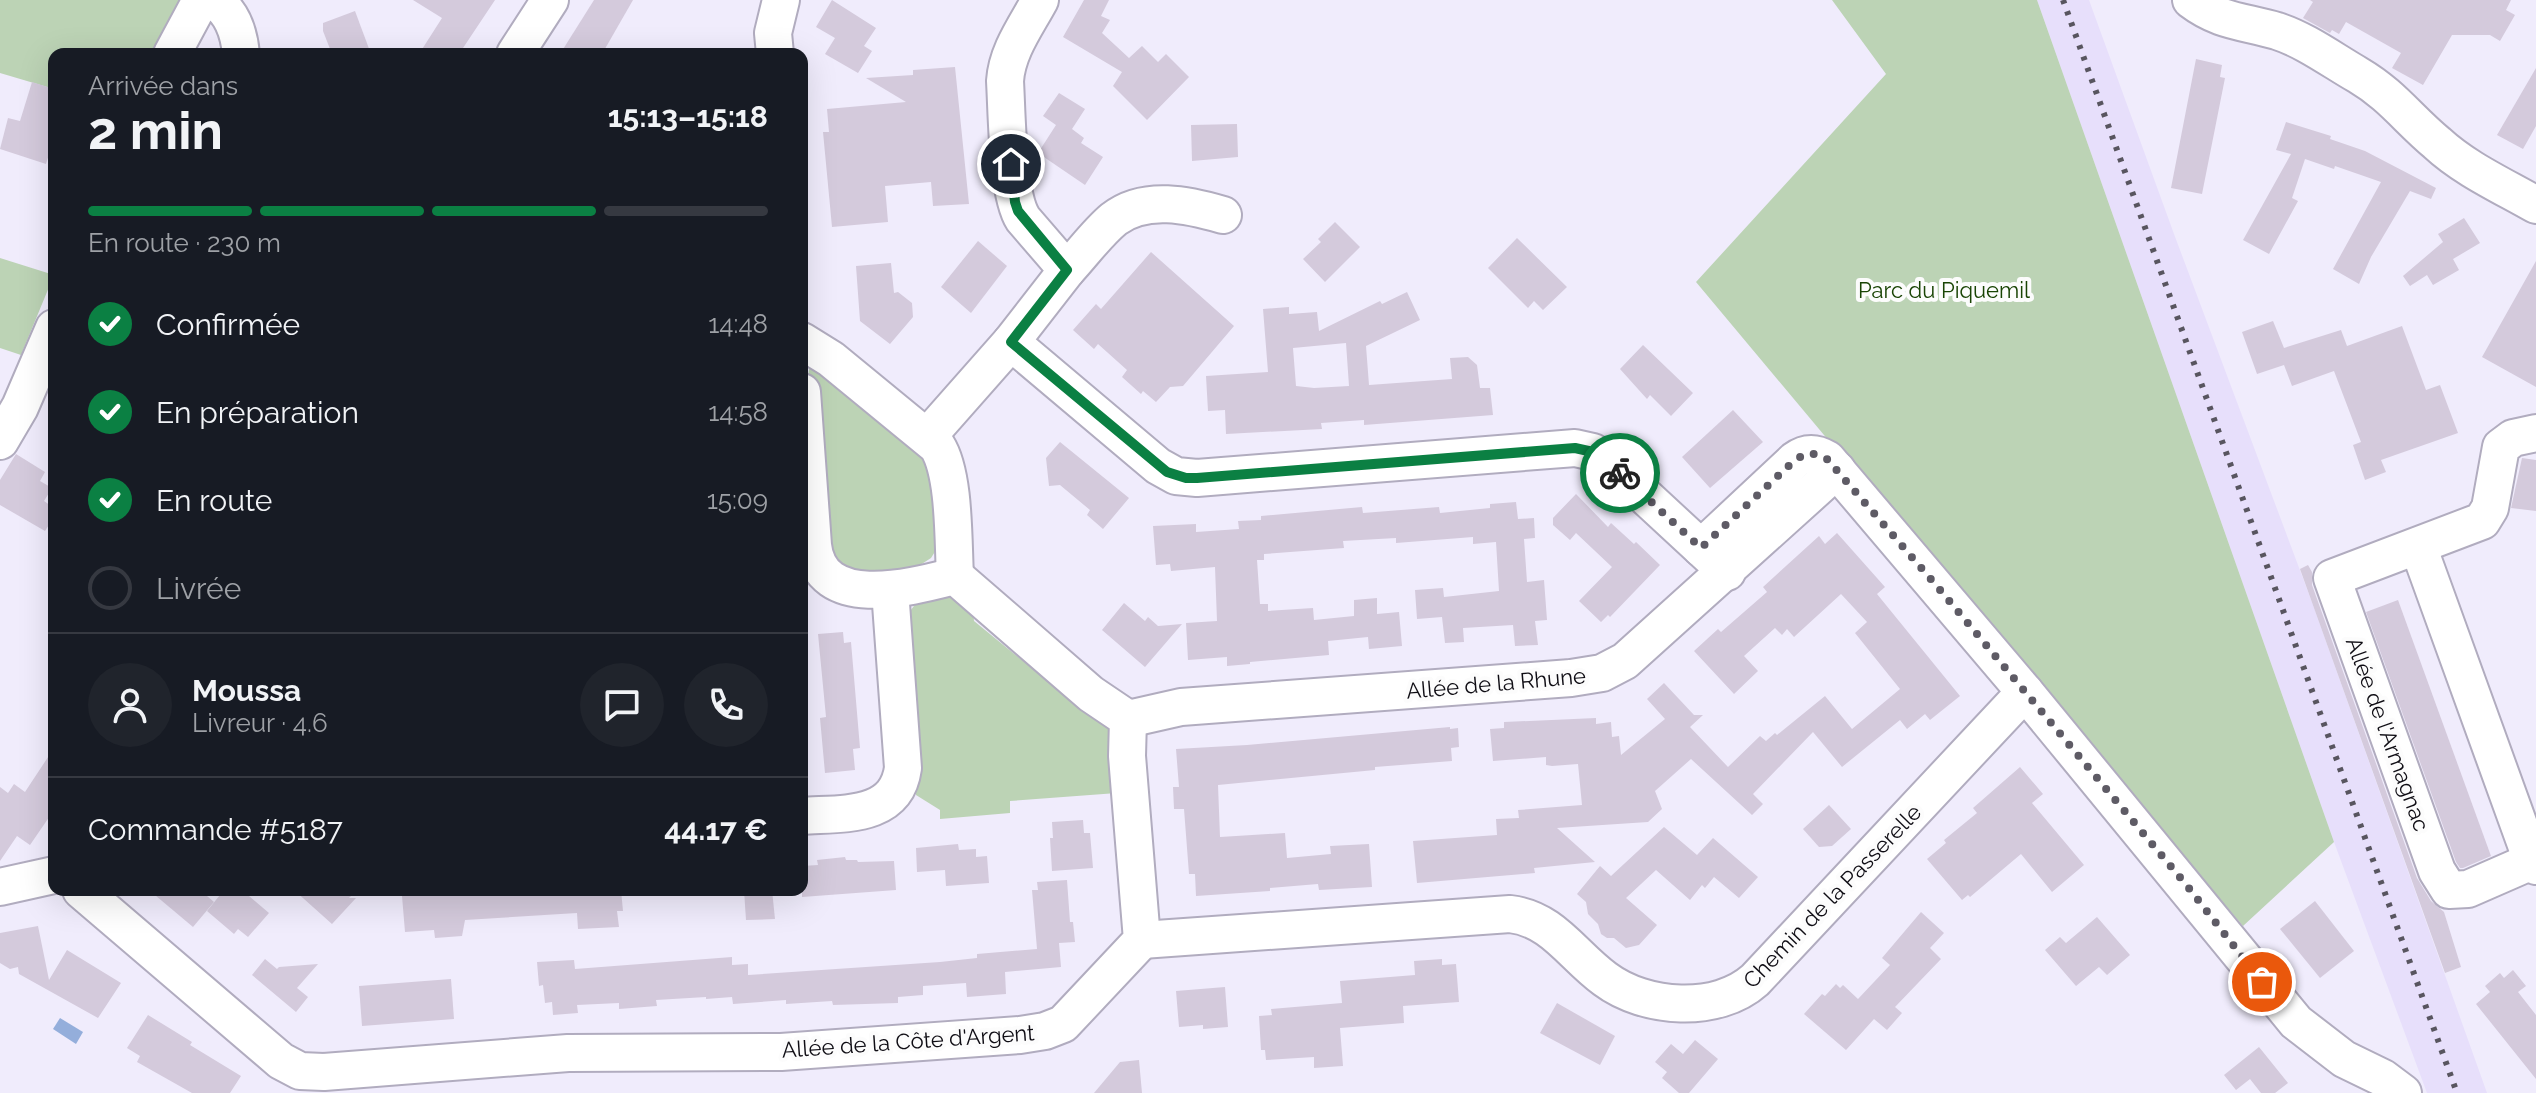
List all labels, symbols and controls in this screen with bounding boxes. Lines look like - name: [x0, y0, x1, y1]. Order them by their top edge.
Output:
- text: Arrivée dans: [88, 71, 238, 101]
- text: 15:13–15:18: [608, 99, 768, 134]
- text: 2 min: [88, 100, 223, 161]
- pin: [977, 130, 1045, 198]
- icon: home: [989, 142, 1033, 186]
- text: En route · 230 m: [88, 228, 281, 258]
- park label: Parc du Piquemil: [1858, 277, 2030, 303]
- icon: check: [88, 302, 132, 346]
- text: Confirmée: [156, 307, 300, 342]
- text: 14:48: [708, 309, 768, 339]
- icon: check: [88, 390, 132, 434]
- text: En préparation: [156, 395, 359, 430]
- text: 14:58: [708, 397, 768, 427]
- courier: [1580, 433, 1660, 513]
- icon: bike: [1598, 451, 1642, 495]
- icon: check: [88, 478, 132, 522]
- text: En route: [156, 483, 272, 518]
- text: 15:09: [707, 485, 768, 515]
- text: Livrée: [156, 571, 241, 606]
- street label: Allée de l'Armagnac: [2341, 634, 2435, 834]
- street label: Allée de la Rhune: [1405, 662, 1587, 704]
- button: person: [88, 663, 172, 747]
- button: chat: [580, 663, 664, 747]
- button: phone: [684, 663, 768, 747]
- text: Moussa: [192, 673, 301, 708]
- text: Livreur · 4.6: [192, 708, 328, 738]
- street label: Chemin de la Passerelle: [1738, 799, 1926, 993]
- text: Commande #5187: [88, 812, 343, 847]
- text: 44.17 €: [664, 812, 768, 847]
- pin: [2228, 948, 2296, 1016]
- icon: bag: [2240, 960, 2284, 1004]
- street label: Allée de la Côte d'Argent: [781, 1019, 1036, 1063]

